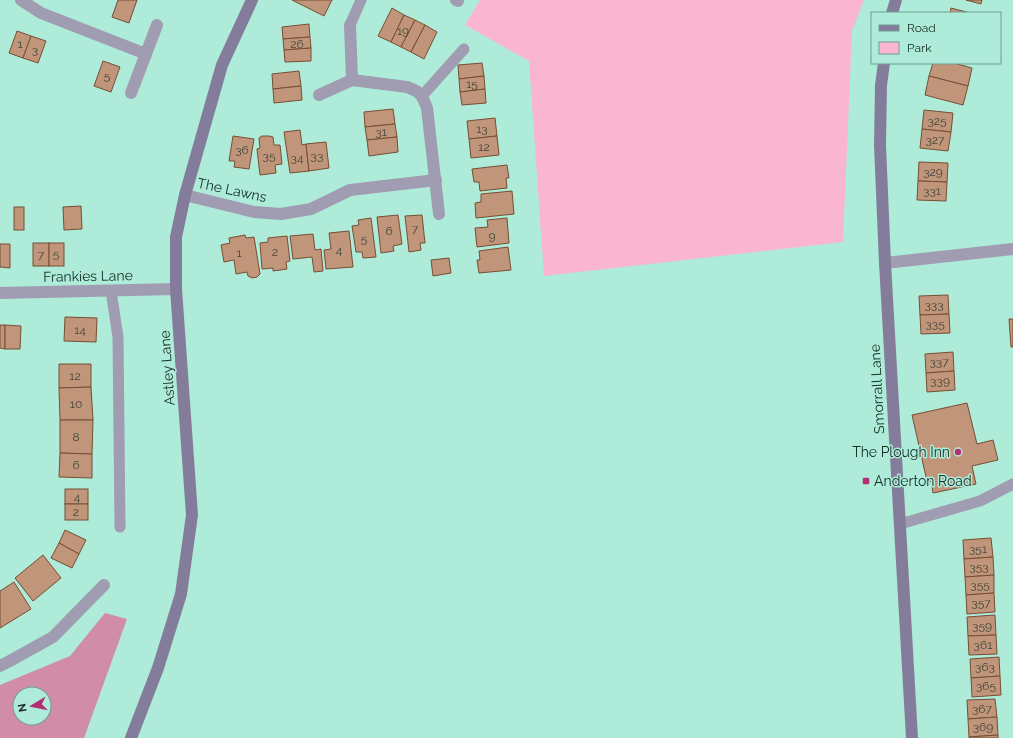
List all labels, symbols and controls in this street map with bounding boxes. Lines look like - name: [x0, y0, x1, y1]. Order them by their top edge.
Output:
- legend: [871, 12, 1001, 64]
- text: Road: [907, 21, 936, 35]
- house number: 19: [397, 24, 409, 38]
- house number: 1: [17, 37, 23, 51]
- house number: 26: [290, 37, 304, 51]
- text: Park: [907, 41, 932, 55]
- house number: 3: [32, 43, 38, 57]
- house number: 5: [104, 69, 111, 83]
- house number: 15: [466, 77, 478, 91]
- house number: 325: [927, 114, 947, 128]
- house number: 13: [476, 122, 488, 136]
- house number: 31: [375, 125, 387, 139]
- house number: 327: [925, 133, 945, 147]
- house number: 12: [478, 140, 490, 154]
- house number: 36: [235, 143, 249, 157]
- house number: 35: [263, 149, 276, 163]
- house number: 33: [311, 149, 323, 163]
- house number: 34: [291, 151, 304, 165]
- house number: 329: [923, 165, 943, 179]
- street label: The Lawns: [196, 175, 268, 205]
- house number: 331: [923, 184, 941, 198]
- house number: 7: [412, 222, 419, 236]
- house number: 6: [385, 224, 393, 238]
- house number: 9: [488, 229, 496, 243]
- house number: 5: [361, 232, 368, 246]
- house number: 4: [336, 243, 343, 257]
- house number: 2: [272, 245, 278, 259]
- house number: 1: [236, 246, 242, 260]
- house number: 5: [53, 247, 60, 261]
- house number: 7: [38, 248, 45, 262]
- street label: Frankies Lane: [43, 267, 133, 285]
- house number: 333: [924, 298, 944, 312]
- house number: 335: [925, 317, 945, 331]
- house number: 14: [74, 323, 86, 337]
- street label: Astley Lane: [156, 330, 178, 406]
- street label: Smorrall Lane: [867, 344, 887, 434]
- house number: 337: [929, 355, 949, 369]
- house number: 12: [69, 369, 81, 383]
- house number: 339: [930, 374, 950, 388]
- house number: 10: [70, 397, 82, 411]
- house number: 8: [72, 430, 80, 444]
- place label: The Plough Inn: [852, 444, 950, 460]
- marker: The Plough Inn: [953, 447, 963, 457]
- house number: 6: [72, 458, 80, 472]
- place label: Anderton Road: [874, 473, 972, 489]
- marker: Anderton Road: [861, 476, 871, 486]
- house number: 4: [74, 490, 81, 504]
- house number: 2: [73, 505, 79, 519]
- house number: 351: [969, 542, 987, 556]
- house number: 353: [969, 560, 989, 574]
- house number: 355: [970, 578, 990, 592]
- house number: 357: [971, 596, 991, 610]
- house number: 359: [972, 619, 992, 633]
- house number: 361: [974, 638, 992, 652]
- house number: 363: [975, 660, 995, 674]
- house number: 365: [976, 679, 997, 693]
- north arrow: [12, 686, 52, 726]
- text: N: [16, 702, 30, 713]
- house number: 367: [972, 702, 993, 716]
- house number: 369: [973, 720, 993, 734]

